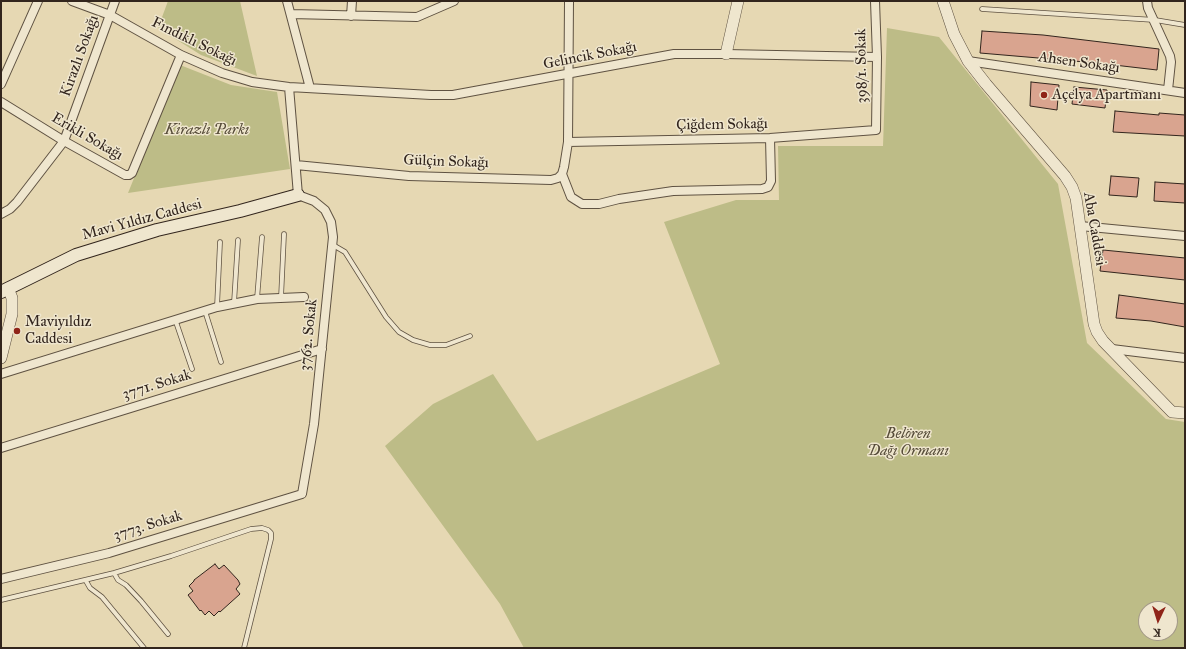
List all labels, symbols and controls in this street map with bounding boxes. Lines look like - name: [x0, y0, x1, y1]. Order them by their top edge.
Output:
- street label: Kirazlı Sokağı: [57, 13, 103, 99]
- street label: Fındıklı Sokağı: [148, 14, 240, 70]
- street label: 398/1. Sokak: [852, 28, 872, 104]
- street label: Gelincik Sokağı: [542, 38, 638, 74]
- street label: Ahsen Sokağı: [1037, 48, 1121, 78]
- place label: Açelya Apartmanı: [1052, 86, 1161, 104]
- marker: Açelya Apartmanı: [1039, 90, 1049, 100]
- street label: Erikli Sokağı: [48, 109, 126, 165]
- street label: Çiğdem Sokağı: [676, 115, 768, 135]
- park label: Kirazlı Parkı: [165, 121, 249, 139]
- street label: Gülçin Sokağı: [403, 152, 489, 172]
- street label: Aba Caddesi: [1079, 191, 1109, 267]
- street label: Mavi Yıldız Caddesi: [80, 195, 204, 245]
- street label: 3762. Sokak: [296, 298, 322, 372]
- place label: Maviyıldız Caddesi: [25, 313, 92, 348]
- marker: Maviyıldız Caddesi: [12, 326, 22, 336]
- street label: 3771. Sokak: [121, 366, 193, 404]
- park label: Belören Dağı Ormanı: [867, 425, 949, 460]
- street label: 3773. Sokak: [111, 507, 185, 545]
- north arrow: [1138, 601, 1178, 641]
- text: K: [1153, 626, 1162, 639]

